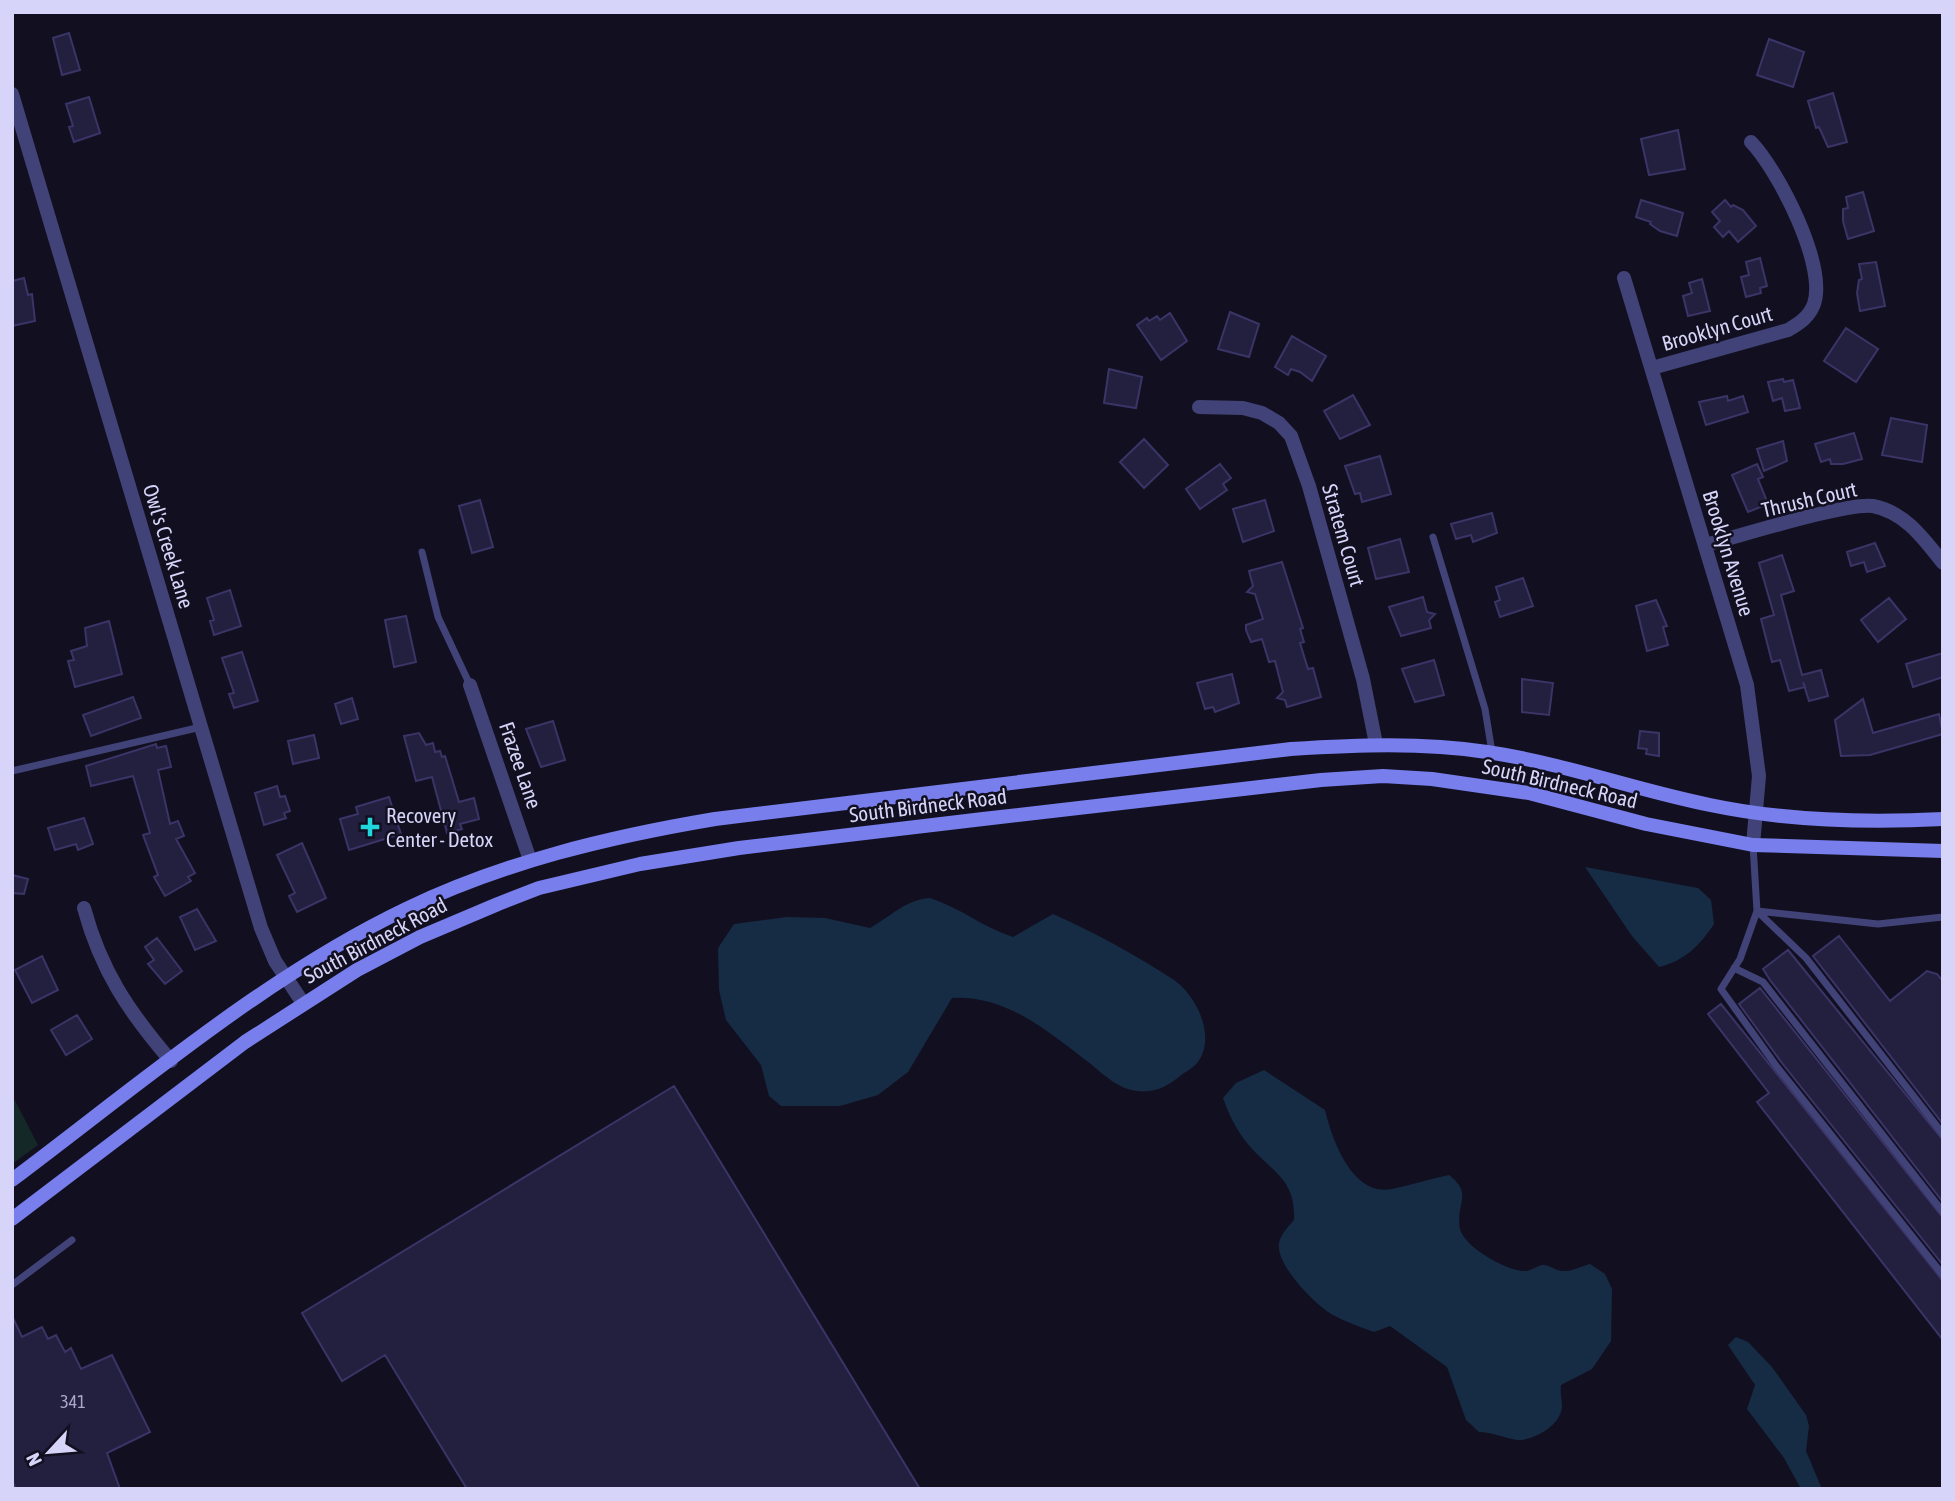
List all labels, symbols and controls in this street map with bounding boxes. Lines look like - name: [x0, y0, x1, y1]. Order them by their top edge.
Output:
- street label: Brooklyn Court: [1659, 301, 1775, 355]
- street label: Thrush Court: [1759, 476, 1859, 522]
- street label: Owl's Creek Lane: [139, 481, 199, 611]
- street label: Stratem Court: [1318, 481, 1370, 589]
- street label: Brooklyn Avenue: [1698, 487, 1760, 619]
- street label: Frazee Lane: [495, 718, 547, 812]
- street label: South Birdneck Road: [1480, 753, 1640, 813]
- street label: South Birdneck Road: [848, 783, 1008, 827]
- place label: Recovery Center - Detox: [386, 803, 494, 851]
- marker: Recovery Center - Detox: [360, 817, 380, 837]
- street label: South Birdneck Road: [299, 892, 451, 988]
- house number: 341: [60, 1391, 86, 1412]
- north arrow: [14, 1417, 84, 1487]
- text: N: [21, 1450, 46, 1469]

